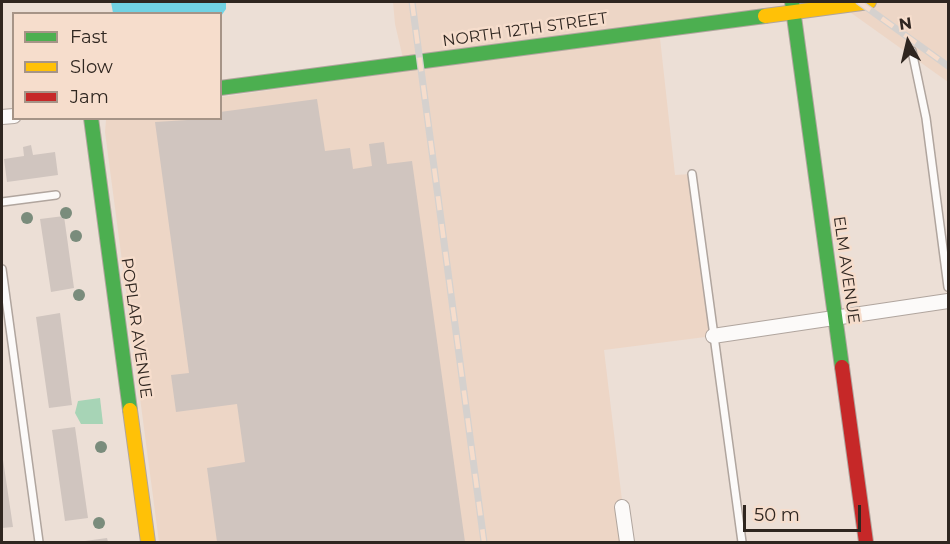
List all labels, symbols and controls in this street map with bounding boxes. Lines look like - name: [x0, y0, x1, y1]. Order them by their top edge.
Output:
- street label: NORTH 12TH STREET: [441, 9, 609, 51]
- legend: [12, 12, 222, 120]
- north arrow: [878, 12, 938, 72]
- text: N: [898, 13, 913, 34]
- text: Fast: [70, 26, 108, 48]
- text: Slow: [70, 56, 113, 78]
- text: Jam: [70, 86, 109, 108]
- street label: ELM AVENUE: [829, 215, 863, 325]
- street label: POPLAR AVENUE: [117, 256, 155, 400]
- scale bar: [746, 493, 864, 531]
- text: 50 m: [754, 504, 800, 526]

